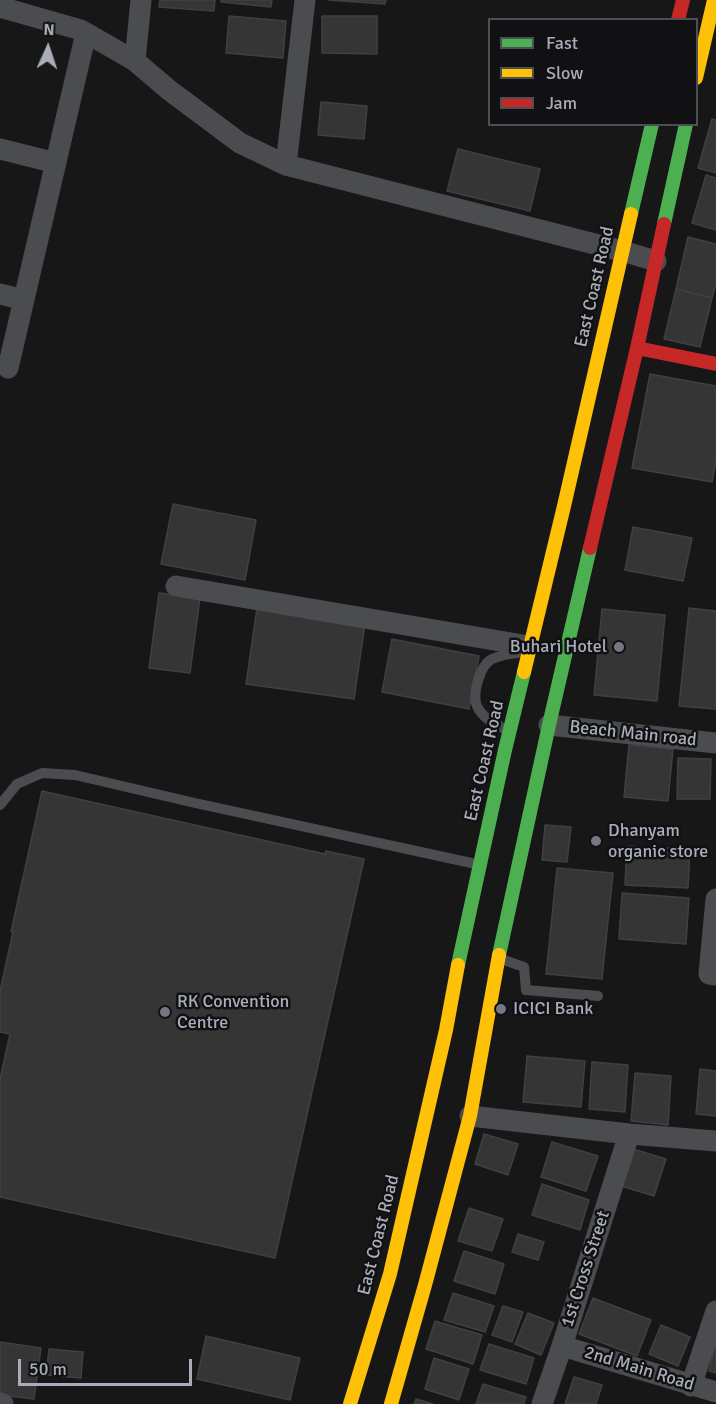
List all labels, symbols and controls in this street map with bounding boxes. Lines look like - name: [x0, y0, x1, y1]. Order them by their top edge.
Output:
- north arrow: [18, 18, 78, 78]
- legend: [488, 18, 698, 126]
- text: N: [43, 20, 55, 40]
- text: Fast: [546, 32, 578, 54]
- text: Slow: [546, 62, 583, 84]
- text: Jam: [546, 92, 577, 114]
- street label: East Coast Road: [571, 225, 619, 349]
- place label: Buhari Hotel: [510, 636, 607, 658]
- marker: Buhari Hotel: [612, 640, 626, 654]
- street label: East Coast Road: [461, 699, 509, 823]
- street label: Beach Main road: [568, 717, 698, 751]
- place label: Dhanyam organic store: [608, 820, 708, 862]
- marker: Dhanyam organic store: [589, 834, 603, 848]
- place label: RK Convention Centre: [177, 991, 289, 1034]
- place label: ICICI Bank: [513, 998, 593, 1020]
- marker: ICICI Bank: [494, 1002, 508, 1016]
- marker: RK Convention Centre: [158, 1005, 172, 1019]
- street label: East Coast Road: [354, 1173, 404, 1297]
- street label: 1st Cross Street: [557, 1208, 615, 1330]
- street label: 2nd Main Road: [581, 1342, 697, 1396]
- scale bar: [21, 1347, 195, 1385]
- text: 50 m: [29, 1358, 67, 1380]

